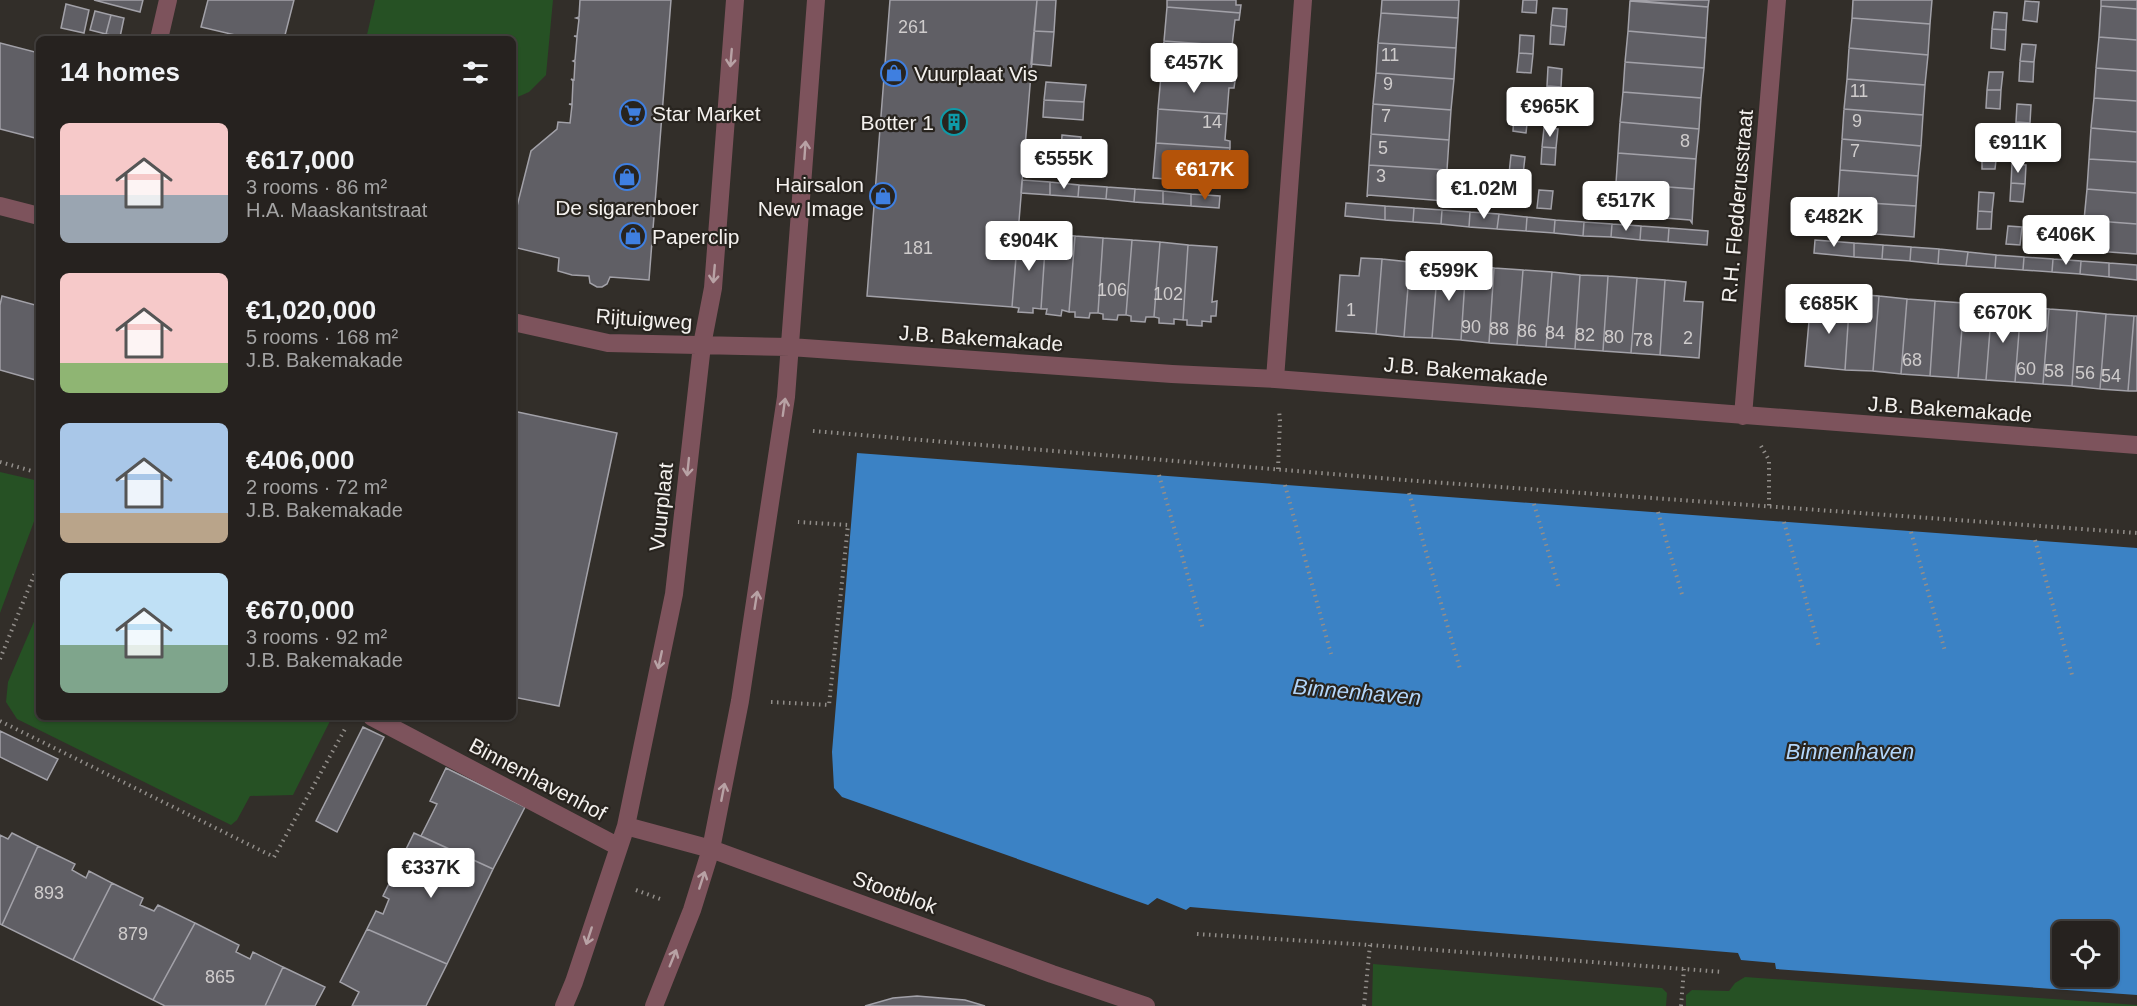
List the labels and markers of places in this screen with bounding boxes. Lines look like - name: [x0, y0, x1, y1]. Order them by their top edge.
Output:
- pin: €457K: [1152, 43, 1236, 94]
- shop icon: Vuurplaat Vis: [879, 58, 909, 88]
- place label: Vuurplaat Vis: [914, 62, 1038, 85]
- pin: €965K: [1508, 87, 1592, 138]
- supermarket icon: Star Market: [618, 98, 648, 128]
- place label: Star Market: [652, 102, 761, 125]
- building icon: Botter 1: [939, 107, 969, 137]
- place label: Botter 1: [860, 111, 934, 134]
- pin: €911K: [1976, 123, 2060, 174]
- pin: €555K: [1022, 139, 1106, 190]
- pin: €617K: [1163, 150, 1247, 201]
- shop icon: De sigarenboer: [612, 162, 642, 192]
- pin: €1.02M: [1435, 169, 1533, 220]
- place label: Hairsalon New Image: [758, 173, 864, 220]
- shop icon: Hairsalon New Image: [868, 181, 898, 211]
- pin: €517K: [1584, 181, 1668, 232]
- place label: De sigarenboer: [555, 196, 699, 219]
- pin: €482K: [1792, 197, 1876, 248]
- pin: €406K: [2024, 215, 2108, 266]
- shop icon: Paperclip: [618, 221, 648, 251]
- pin: €904K: [987, 221, 1071, 272]
- place label: Paperclip: [652, 225, 740, 248]
- pin: €599K: [1407, 251, 1491, 302]
- pin: €685K: [1787, 284, 1871, 335]
- pin: €670K: [1961, 293, 2045, 344]
- pin: €337K: [389, 848, 473, 899]

